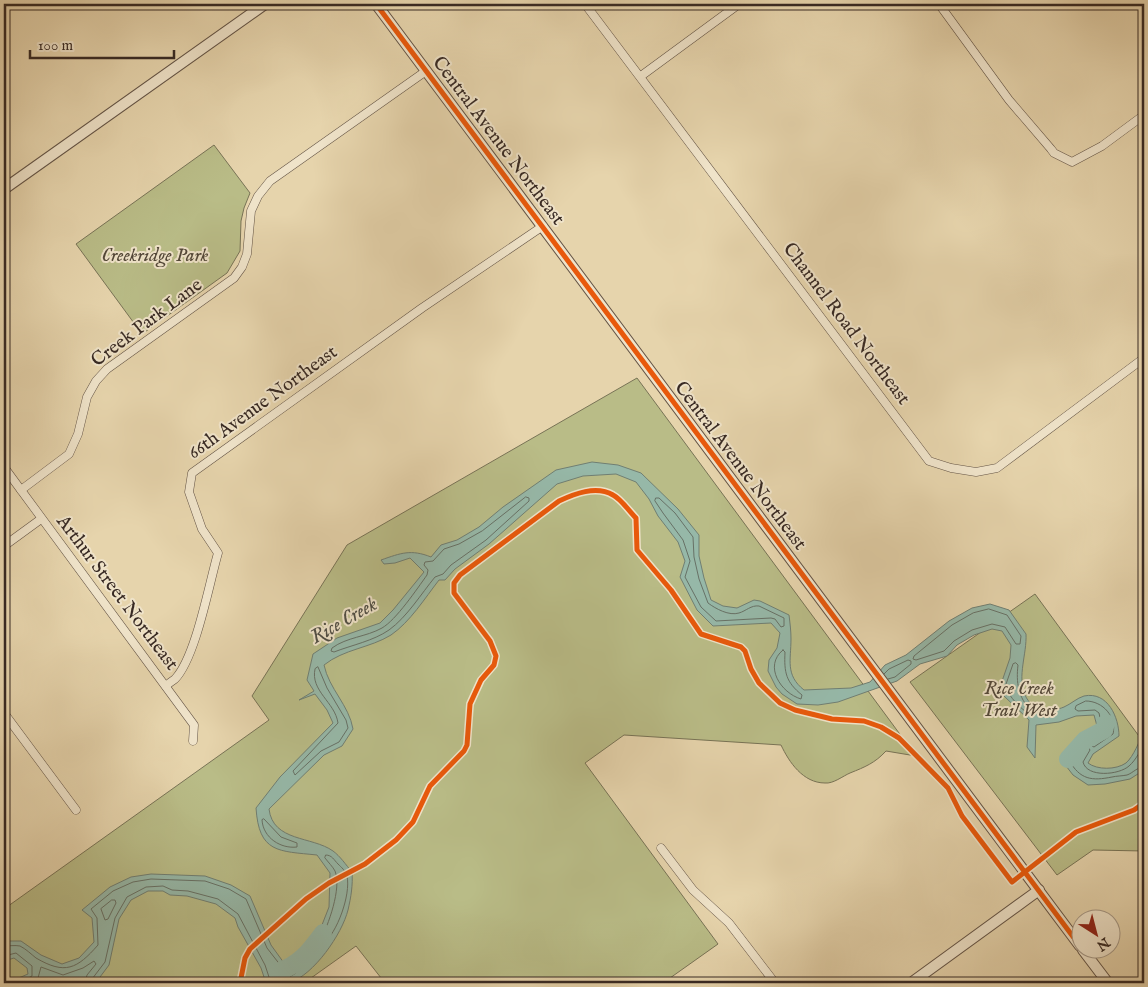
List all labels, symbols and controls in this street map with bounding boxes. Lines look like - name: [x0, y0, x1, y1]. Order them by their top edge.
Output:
- scale bar: [30, 28, 174, 60]
- text: 100 m: [38, 36, 74, 55]
- street label: Central Avenue Northeast: [427, 52, 570, 231]
- street label: Channel Road Northeast: [777, 238, 915, 410]
- park label: Creekridge Park: [102, 244, 209, 268]
- street label: Creek Park Lane: [87, 273, 208, 373]
- street label: 66th Avenue Northeast: [184, 340, 343, 465]
- street label: Central Avenue Northeast: [669, 377, 812, 556]
- street label: Arthur Street Northeast: [50, 510, 184, 676]
- water label: Rice Creek: [306, 592, 382, 650]
- park label: Rice Creek Trail West: [981, 677, 1058, 723]
- north arrow: [1070, 910, 1120, 960]
- text: N: [1093, 932, 1114, 955]

